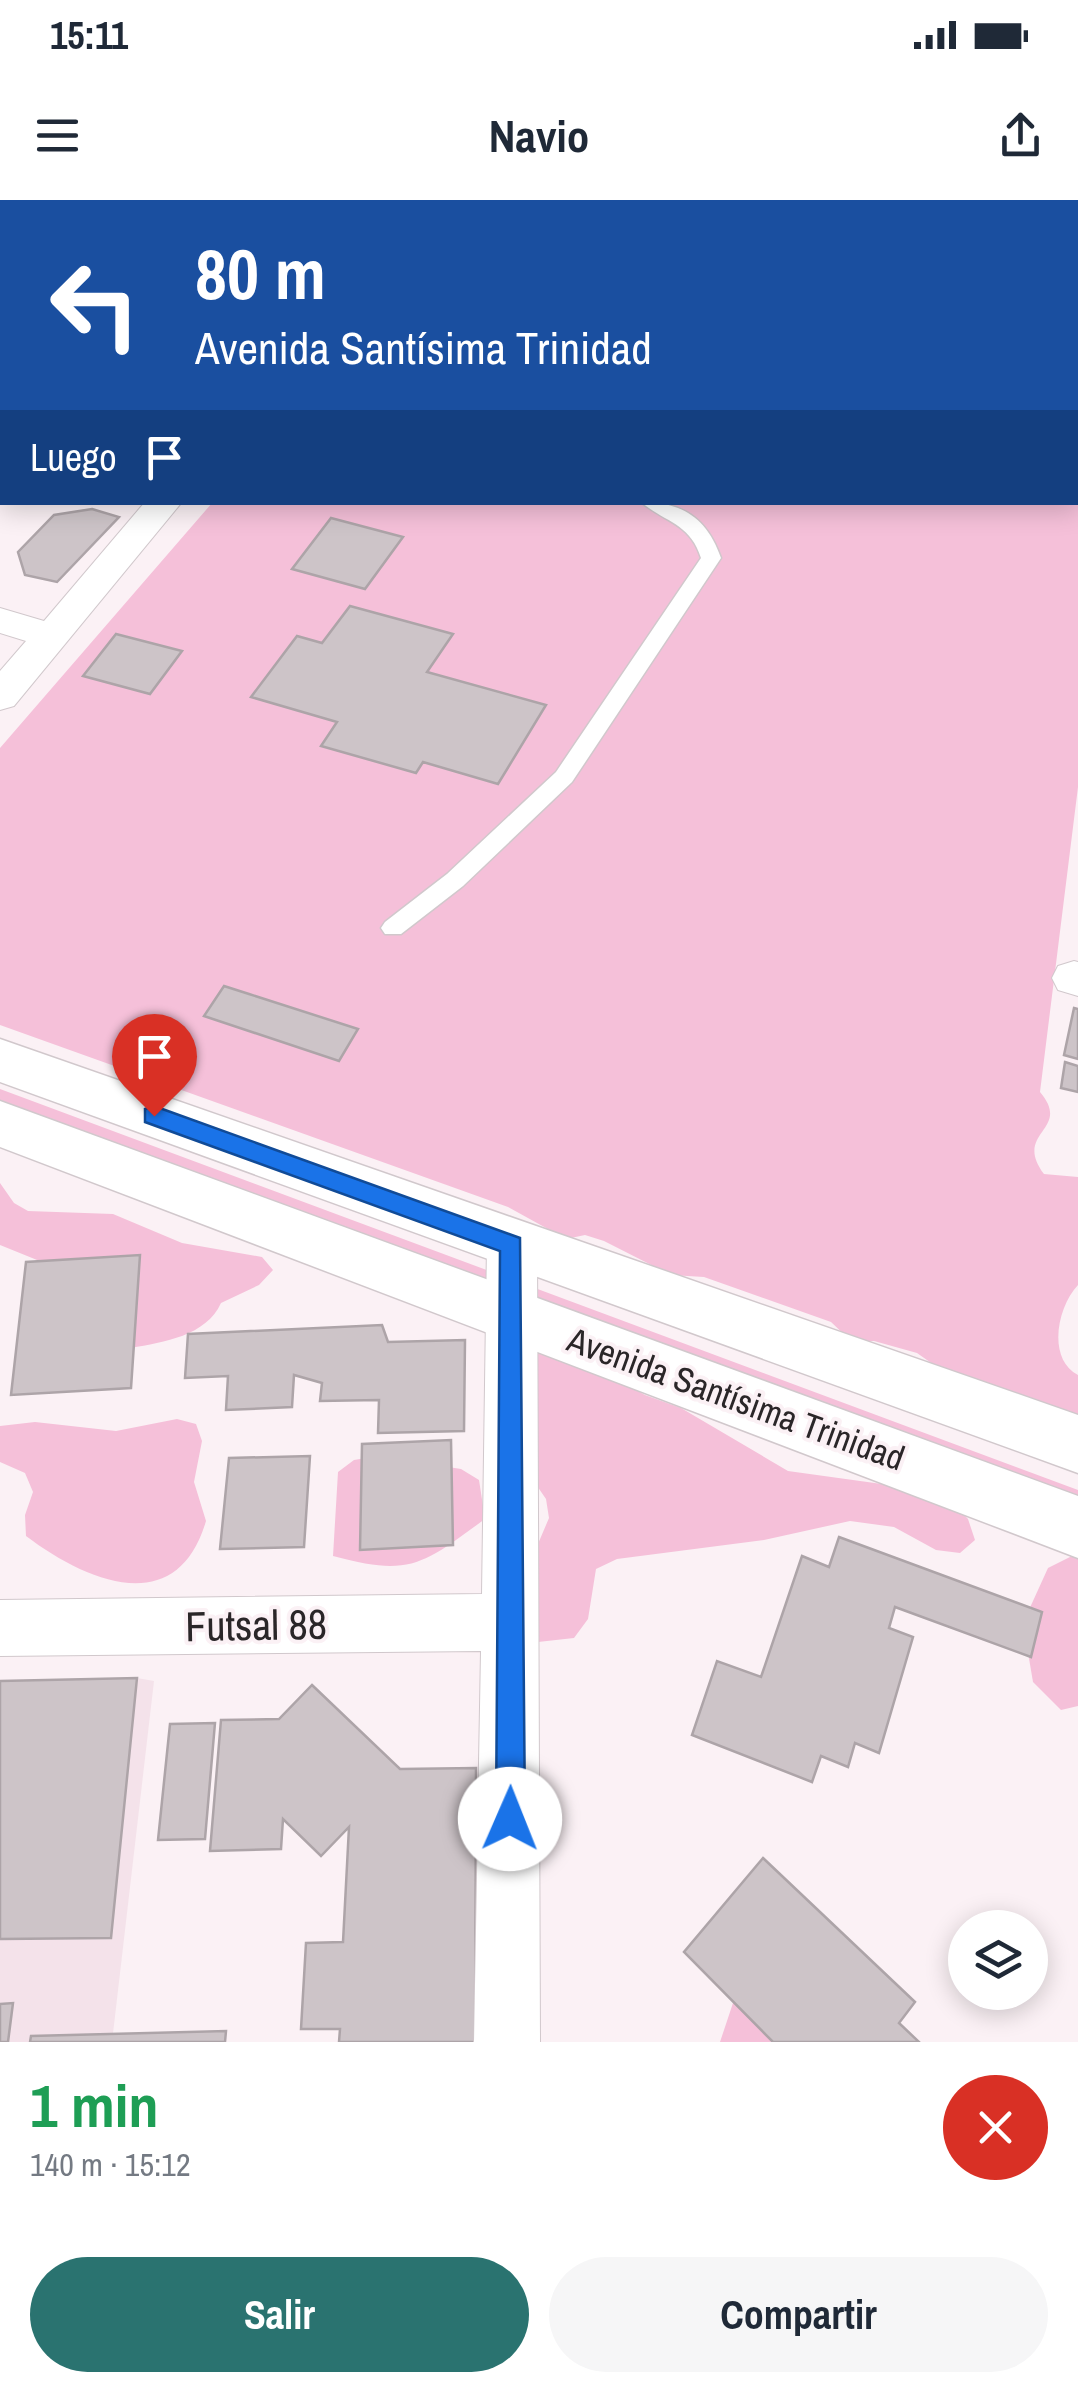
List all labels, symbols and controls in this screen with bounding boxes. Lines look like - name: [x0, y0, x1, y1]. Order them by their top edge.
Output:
- text: 15:11: [50, 10, 128, 61]
- text: Navio: [489, 105, 589, 166]
- icon: menu: [30, 108, 85, 163]
- icon: share: [993, 108, 1048, 163]
- text: 80 m: [195, 227, 326, 321]
- icon: left: [30, 240, 160, 370]
- text: Avenida Santísima Trinidad: [195, 317, 652, 378]
- icon: arrive: [137, 430, 192, 485]
- text: Luego: [30, 432, 117, 483]
- pin: [112, 1014, 197, 1117]
- icon: arrive: [127, 1029, 182, 1084]
- street label: Avenida Santísima Trinidad: [560, 1315, 911, 1481]
- street label: Futsal 88: [185, 1596, 327, 1654]
- position arrow: [458, 1767, 562, 1871]
- map controls: [948, 1910, 1048, 2010]
- button: layers: [948, 1910, 1048, 2010]
- text: 1 min: [30, 2065, 159, 2146]
- button: close: [943, 2075, 1048, 2180]
- text: 140 m · 15:12: [30, 2143, 190, 2186]
- button: Salir: [30, 2257, 529, 2372]
- button: Compartir: [549, 2257, 1048, 2372]

